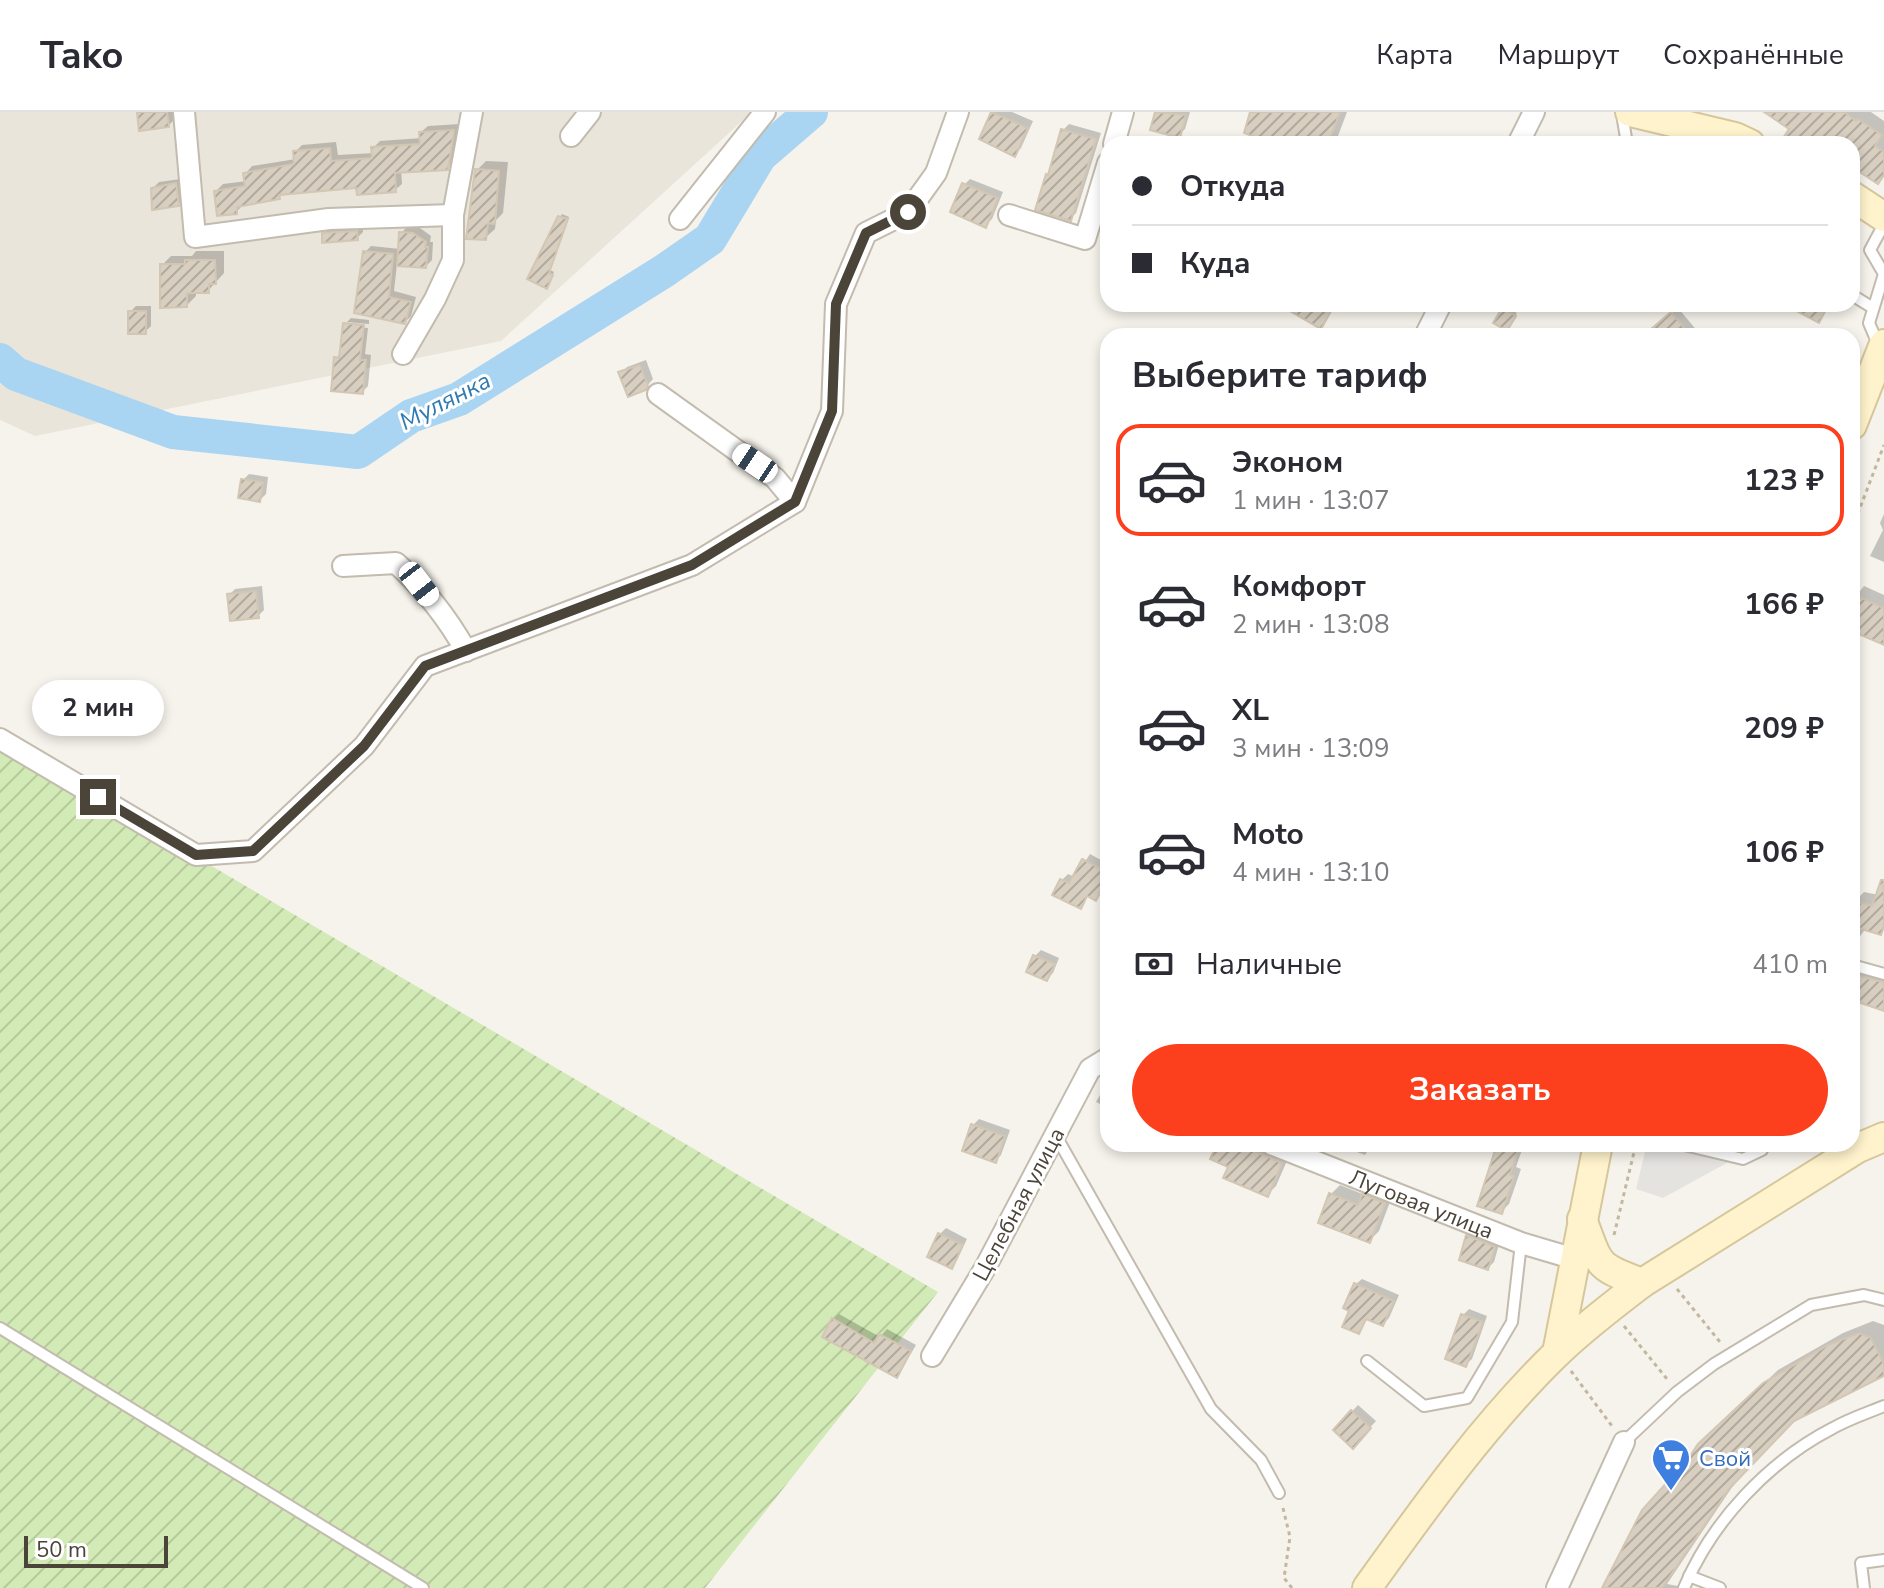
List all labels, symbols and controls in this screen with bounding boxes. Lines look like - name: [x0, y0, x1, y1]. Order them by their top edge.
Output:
- text: Tako: [40, 30, 123, 81]
- text: Карта: [1376, 36, 1453, 74]
- text: Маршрут: [1497, 36, 1619, 74]
- text: Сохранённые: [1663, 36, 1844, 74]
- text: Откуда: [1180, 166, 1286, 207]
- route start: [890, 194, 926, 230]
- text: Куда: [1180, 243, 1251, 284]
- text: Выберите тариф: [1132, 351, 1428, 400]
- water label: Мулянка: [394, 364, 496, 438]
- car: [728, 440, 782, 486]
- text: Эконом: [1232, 442, 1343, 483]
- icon: car: [1136, 444, 1208, 516]
- text: 123 ₽: [1744, 460, 1824, 501]
- text: 1 мин · 13:07: [1232, 483, 1389, 518]
- car: [395, 558, 443, 610]
- text: Комфорт: [1232, 566, 1366, 607]
- icon: car: [1136, 568, 1208, 640]
- text: 166 ₽: [1744, 584, 1824, 625]
- text: 2 мин · 13:08: [1232, 607, 1389, 642]
- callout: 2 мин: [32, 681, 164, 737]
- text: 2 мин: [62, 690, 134, 725]
- text: XL: [1232, 690, 1269, 731]
- icon: car: [1136, 692, 1208, 764]
- text: 209 ₽: [1744, 708, 1824, 749]
- text: 3 мин · 13:09: [1232, 731, 1389, 766]
- route end: [80, 779, 116, 815]
- text: Moto: [1232, 814, 1304, 855]
- icon: car: [1136, 816, 1208, 888]
- text: 106 ₽: [1744, 832, 1824, 873]
- text: 4 мин · 13:10: [1232, 855, 1389, 890]
- icon: cash: [1132, 942, 1176, 986]
- text: Наличные: [1196, 944, 1342, 985]
- text: 410 m: [1752, 947, 1828, 982]
- button: Заказать: [1132, 1044, 1828, 1136]
- street label: Целебная улица: [966, 1122, 1072, 1287]
- street label: Луговая улица: [1345, 1163, 1498, 1247]
- supermarket icon: Свой: [1650, 1437, 1692, 1492]
- place label: Свой: [1699, 1444, 1751, 1474]
- scale bar: [24, 1532, 168, 1568]
- text: 50 m: [36, 1535, 87, 1565]

